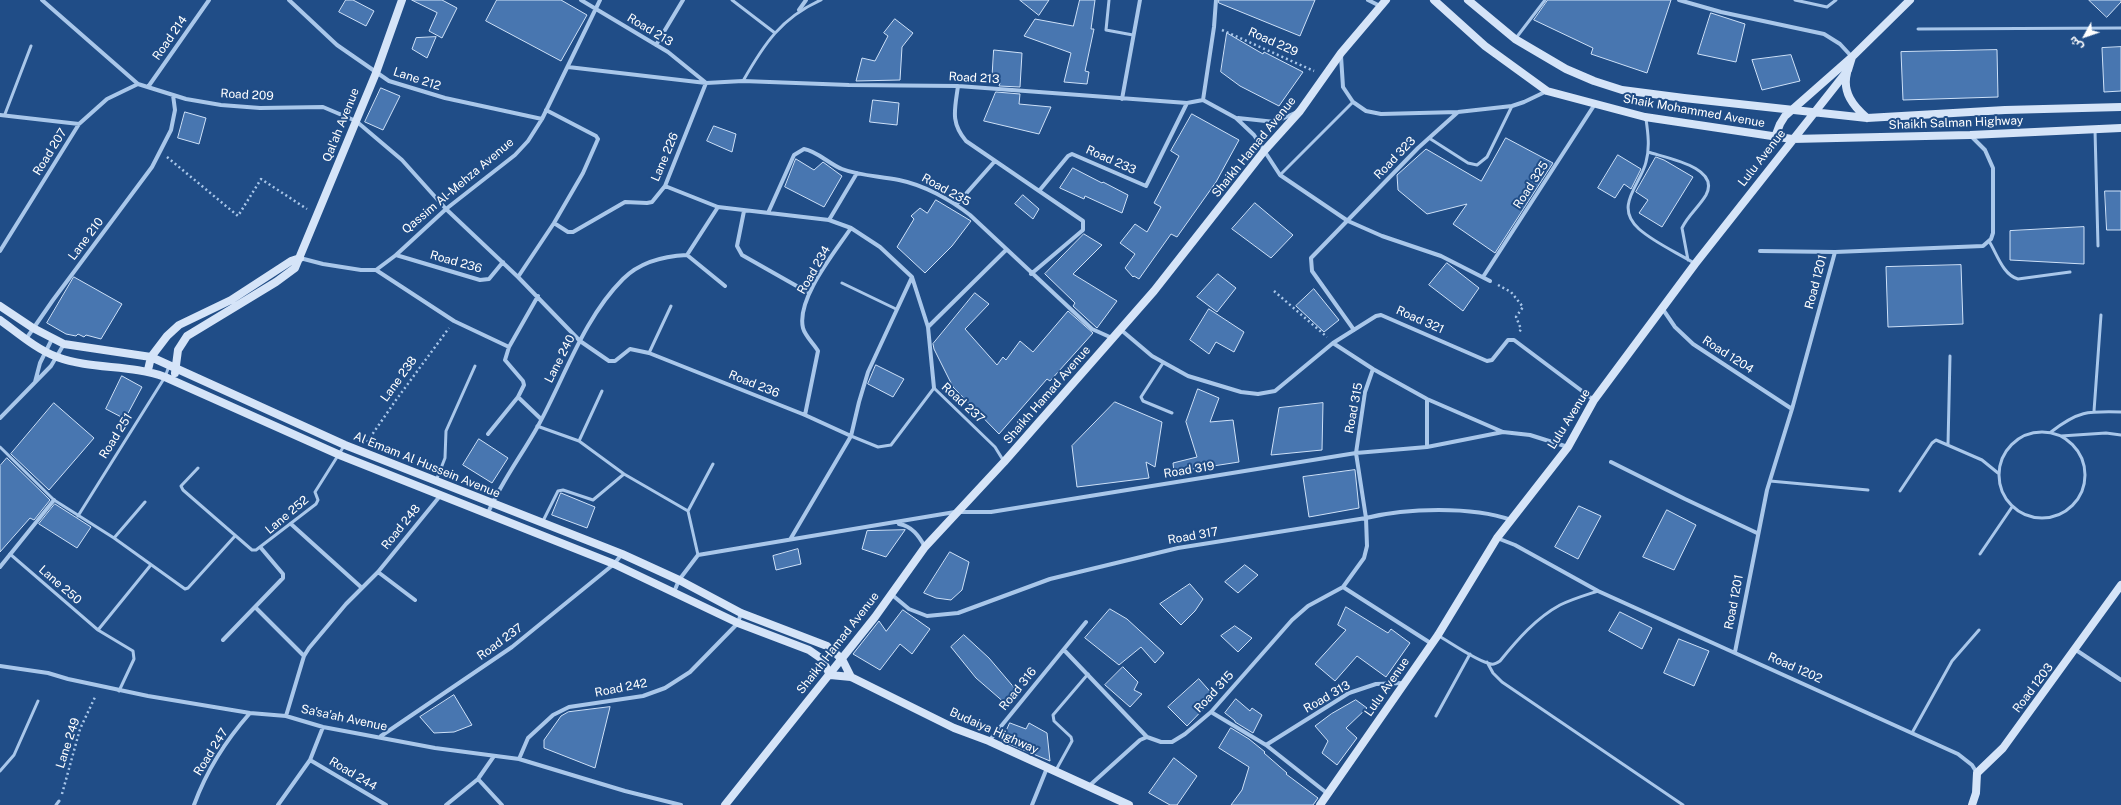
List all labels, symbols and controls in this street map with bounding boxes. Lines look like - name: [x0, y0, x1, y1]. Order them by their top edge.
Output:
- street label: Road 213: [624, 11, 676, 49]
- street label: Road 214: [150, 13, 190, 63]
- north arrow: [2065, 16, 2105, 56]
- street label: Road 229: [1246, 25, 1300, 59]
- text: ش: [2066, 34, 2085, 53]
- street label: Lane 212: [391, 65, 443, 93]
- street label: Road 213: [948, 69, 1000, 87]
- street label: Road 209: [220, 86, 274, 104]
- street label: Qal'ah Avenue: [320, 86, 362, 164]
- street label: Shaik Mohammed Avenue: [1622, 91, 1766, 131]
- street label: Shaikh Hamad Avenue: [1209, 94, 1299, 200]
- street label: Shaikh Salman Highway: [1888, 113, 2024, 133]
- street label: Road 207: [30, 126, 70, 178]
- street label: Lulu Avenue: [1735, 127, 1789, 189]
- street label: Lane 226: [648, 130, 682, 184]
- street label: Road 323: [1371, 134, 1419, 182]
- street label: Qassim Al-Mehza Avenue: [399, 135, 517, 237]
- street label: Road 233: [1084, 143, 1138, 177]
- street label: Road 325: [1510, 159, 1552, 211]
- street label: Road 235: [919, 171, 973, 209]
- street label: Lane 210: [65, 215, 107, 263]
- street label: Road 234: [794, 243, 834, 297]
- street label: Road 236: [428, 248, 484, 276]
- street label: Road 1201: [1802, 253, 1830, 311]
- street label: Road 321: [1394, 303, 1446, 337]
- street label: Lane 240: [542, 333, 578, 385]
- street label: Road 1204: [1700, 333, 1756, 377]
- street label: Shaikh Hamad Avenue: [1000, 343, 1094, 447]
- street label: Lane 238: [378, 354, 420, 404]
- street label: Road 236: [727, 367, 781, 401]
- street label: Road 237: [938, 380, 988, 426]
- street label: Road 315: [1342, 381, 1366, 435]
- street label: Lulu Avenue: [1545, 386, 1593, 452]
- street label: Road 251: [96, 411, 136, 461]
- street label: Al Emam Al Hussein Avenue: [352, 429, 502, 501]
- street label: Road 319: [1163, 459, 1215, 481]
- street label: Lane 252: [262, 493, 312, 537]
- street label: Road 248: [378, 502, 424, 552]
- street label: Road 317: [1167, 524, 1219, 548]
- street label: Lane 250: [36, 562, 84, 608]
- street label: Road 1201: [1722, 573, 1746, 631]
- street label: Shaikh Hamad Avenue: [794, 589, 882, 697]
- street label: Road 237: [474, 621, 526, 663]
- street label: Road 1202: [1766, 650, 1824, 686]
- street label: Lulu Avenue: [1361, 655, 1413, 719]
- street label: Road 1203: [2010, 660, 2056, 716]
- street label: Road 316: [996, 665, 1040, 713]
- street label: Road 315: [1191, 668, 1237, 716]
- street label: Road 242: [594, 676, 648, 700]
- street label: Road 313: [1301, 678, 1353, 716]
- street label: Sa'sa'ah Avenue: [299, 702, 389, 734]
- street label: Budaiya Highway: [947, 705, 1041, 757]
- street label: Lane 249: [53, 716, 83, 770]
- street label: Road 247: [191, 726, 231, 778]
- street label: Road 244: [326, 754, 380, 794]

